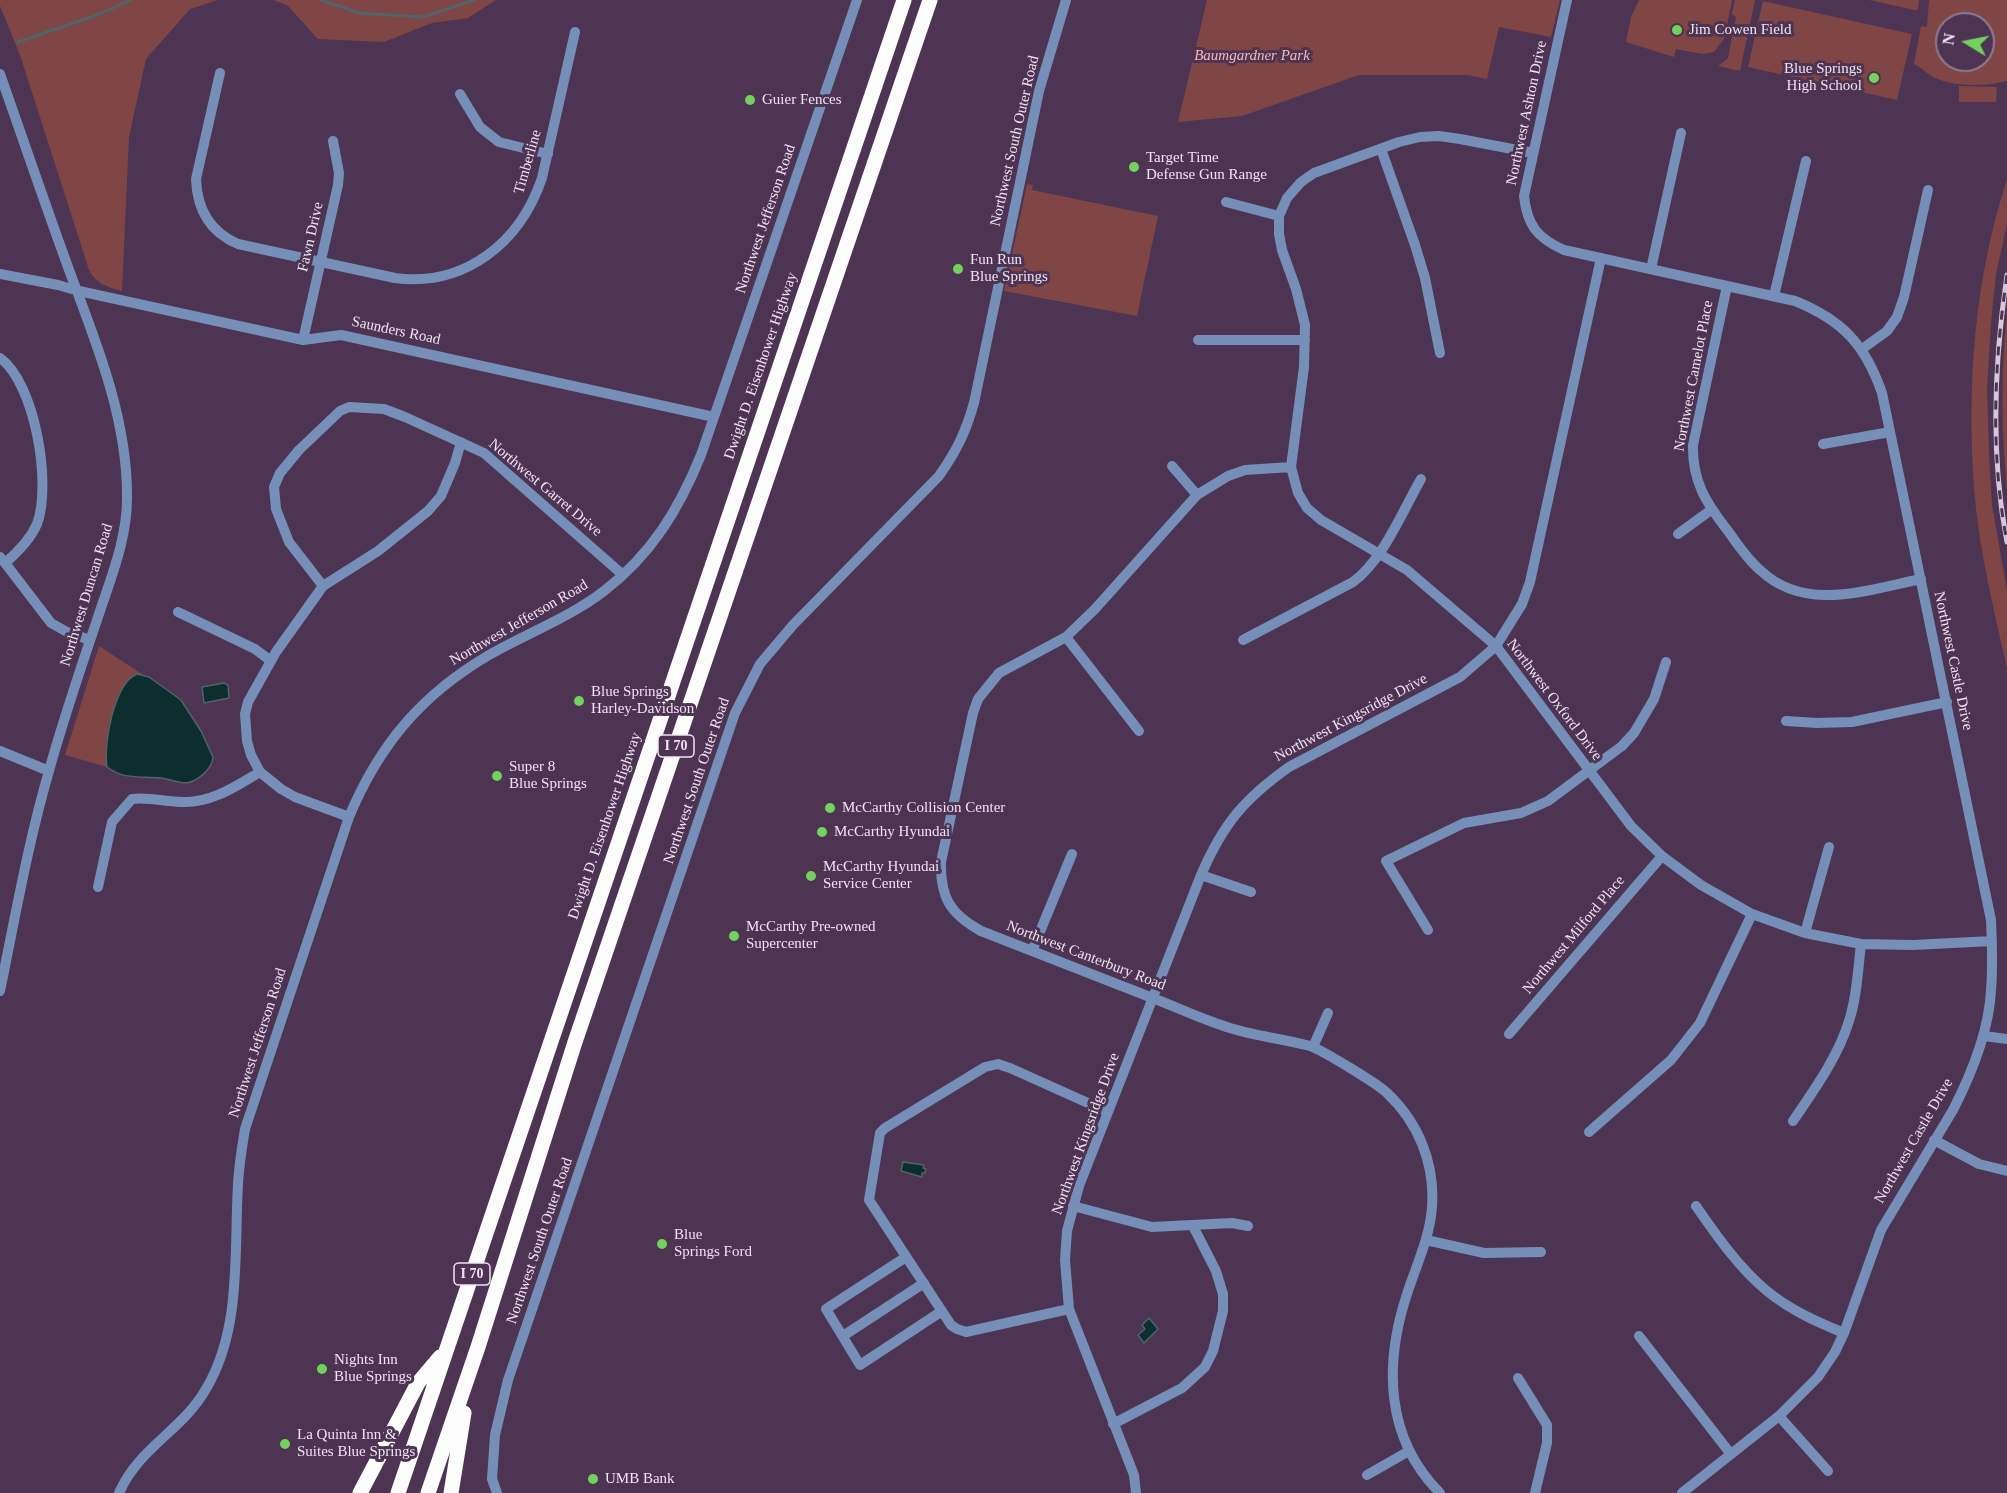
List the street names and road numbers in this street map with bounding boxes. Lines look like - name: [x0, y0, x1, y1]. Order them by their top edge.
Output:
- street label: Northwest Ashton Drive: [1503, 39, 1551, 187]
- street label: Northwest South Outer Road: [987, 54, 1043, 228]
- street label: Timberline: [510, 128, 546, 196]
- street label: Northwest Jefferson Road: [732, 142, 800, 296]
- street label: Fawn Drive: [294, 200, 328, 274]
- street label: Dwight D. Eisenhower Highway: [720, 270, 802, 462]
- street label: Northwest Camelot Place: [1671, 299, 1717, 453]
- street label: Saunders Road: [350, 313, 442, 349]
- street label: Northwest Garret Drive: [485, 435, 605, 541]
- street label: Northwest Duncan Road: [57, 521, 117, 669]
- street label: Northwest Jefferson Road: [447, 576, 591, 670]
- street label: Northwest Castle Drive: [1929, 590, 1977, 732]
- street label: Northwest Oxford Drive: [1502, 636, 1606, 764]
- street label: Northwest Kingsridge Drive: [1271, 670, 1431, 766]
- street label: Northwest South Outer Road: [660, 696, 734, 866]
- street label: Dwight D. Eisenhower Highway: [564, 730, 646, 922]
- road number: I 70: [658, 735, 694, 757]
- street label: Northwest Milford Place: [1519, 872, 1629, 998]
- street label: Northwest Canterbury Road: [1004, 917, 1168, 995]
- street label: Northwest Jefferson Road: [225, 966, 291, 1120]
- street label: Northwest Kingsridge Drive: [1048, 1051, 1124, 1217]
- street label: Northwest Castle Drive: [1871, 1075, 1957, 1207]
- street label: Northwest South Outer Road: [503, 1156, 577, 1326]
- road number: I 70: [454, 1263, 490, 1285]

